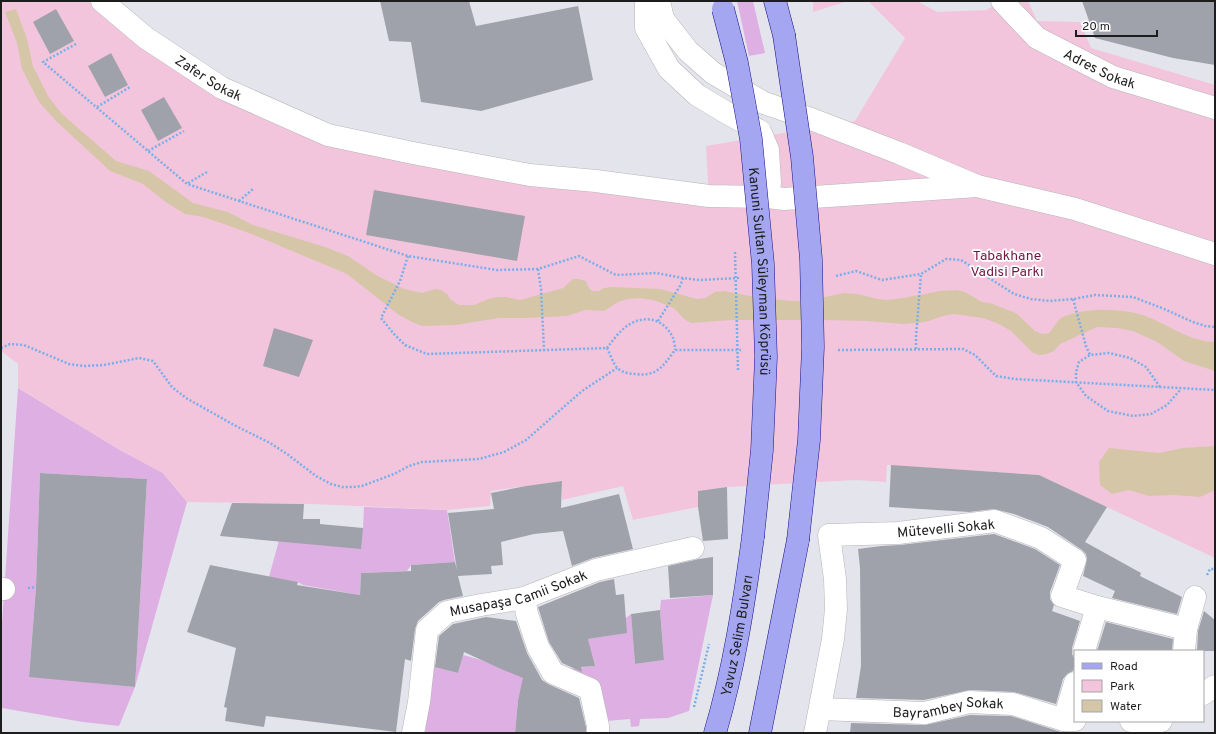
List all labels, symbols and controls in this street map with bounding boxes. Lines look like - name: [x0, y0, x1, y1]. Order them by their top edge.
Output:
- scale bar: [1076, 12, 1157, 38]
- text: 20 m: [1082, 19, 1110, 35]
- street label: Adres Sokak: [1060, 46, 1137, 93]
- street label: Zafer Sokak: [171, 52, 244, 106]
- street label: Kanuni Sultan Süleyman Köprüsü: [744, 167, 773, 376]
- park label: Tabakhane Vadisi Parkı: [970, 248, 1044, 281]
- street label: Mütevelli Sokak: [896, 517, 996, 542]
- street label: Musapaşa Camii Sokak: [448, 567, 590, 621]
- street label: Yavuz Selim Bulvarı: [718, 574, 758, 698]
- legend: [1074, 650, 1204, 722]
- text: Road: [1110, 659, 1138, 675]
- text: Park: [1110, 679, 1135, 695]
- street label: Bayrambey Sokak: [892, 695, 1004, 723]
- text: Water: [1110, 699, 1142, 715]

